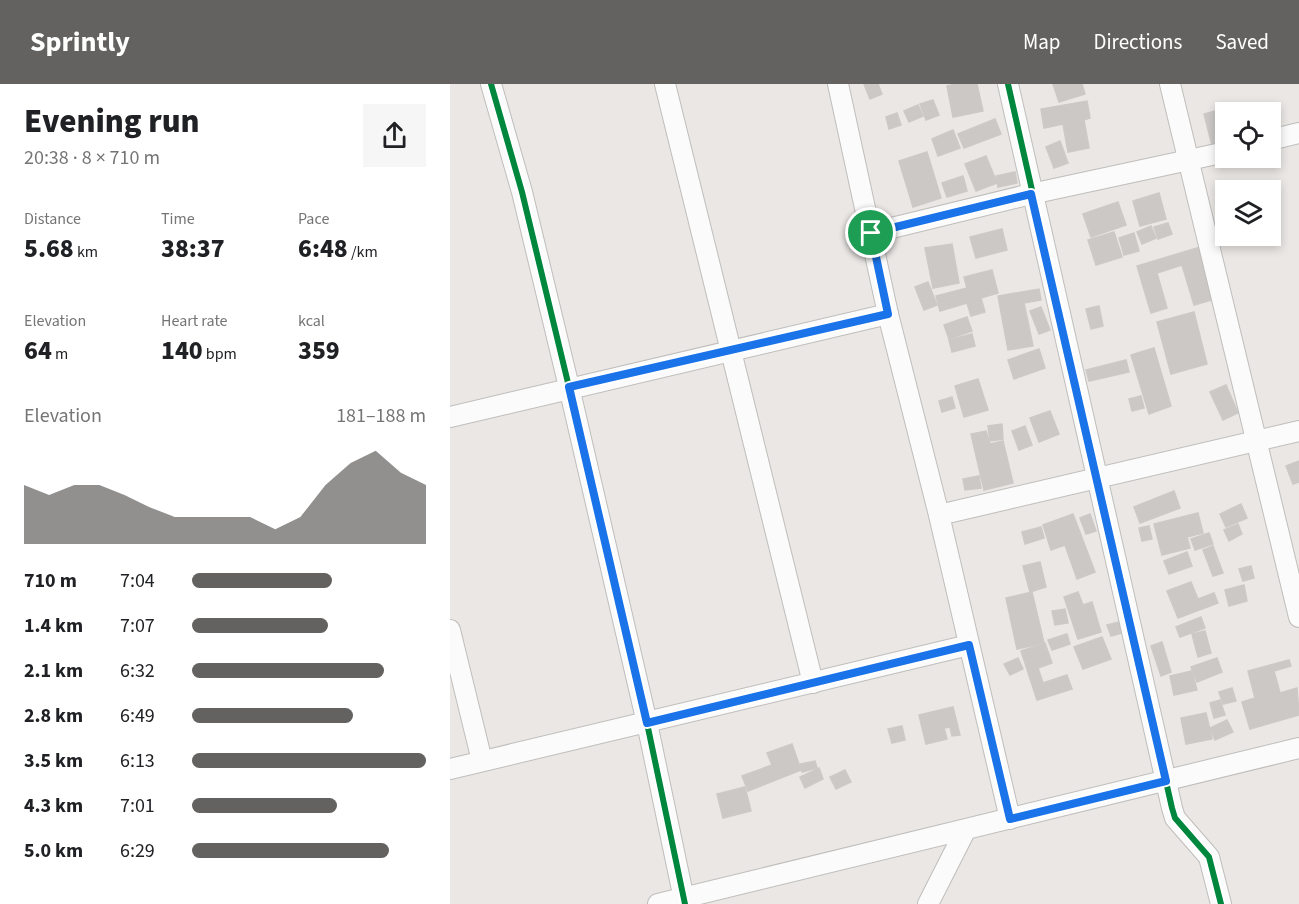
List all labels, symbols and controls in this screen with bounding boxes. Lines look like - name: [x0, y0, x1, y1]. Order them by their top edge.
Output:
- text: Sprintly: [30, 22, 130, 62]
- text: Map: [1023, 27, 1061, 57]
- text: Directions: [1094, 27, 1182, 57]
- text: Saved: [1215, 27, 1269, 57]
- text: Evening run: [24, 98, 200, 145]
- map controls: [1215, 102, 1281, 246]
- button: locate: [1215, 102, 1281, 168]
- button: share: [363, 104, 426, 167]
- text: 20:38 · 8 × 710 m: [24, 144, 160, 172]
- button: layers: [1215, 180, 1281, 246]
- pin: [845, 207, 896, 258]
- text: Distance: [24, 208, 81, 230]
- text: Time: [161, 208, 195, 230]
- text: Pace: [298, 208, 329, 230]
- icon: arrive: [854, 216, 887, 249]
- text: 5.68: [24, 230, 74, 267]
- text: 38:37: [161, 230, 225, 267]
- text: 6:48: [298, 230, 348, 267]
- text: km: [74, 241, 98, 263]
- text: /km: [348, 241, 378, 263]
- text: Elevation: [24, 310, 86, 332]
- text: Heart rate: [161, 310, 228, 332]
- text: kcal: [298, 310, 325, 332]
- text: 64: [24, 332, 52, 369]
- text: 140: [161, 332, 203, 369]
- text: 359: [298, 332, 340, 369]
- text: m: [52, 343, 68, 365]
- text: bpm: [203, 343, 237, 365]
- text: Elevation: [24, 402, 102, 430]
- text: 181–188 m: [336, 402, 426, 430]
- text: 710 m: [24, 567, 77, 595]
- text: 7:04: [120, 567, 155, 595]
- text: 1.4 km: [24, 612, 83, 640]
- text: 7:07: [120, 612, 155, 640]
- text: 2.1 km: [24, 657, 83, 685]
- text: 6:32: [120, 657, 155, 685]
- text: 2.8 km: [24, 702, 83, 730]
- text: 6:49: [120, 702, 155, 730]
- text: 3.5 km: [24, 747, 83, 775]
- text: 6:13: [120, 747, 155, 775]
- text: 4.3 km: [24, 792, 83, 820]
- text: 7:01: [120, 792, 155, 820]
- text: 5.0 km: [24, 837, 83, 865]
- text: 6:29: [120, 837, 155, 865]

